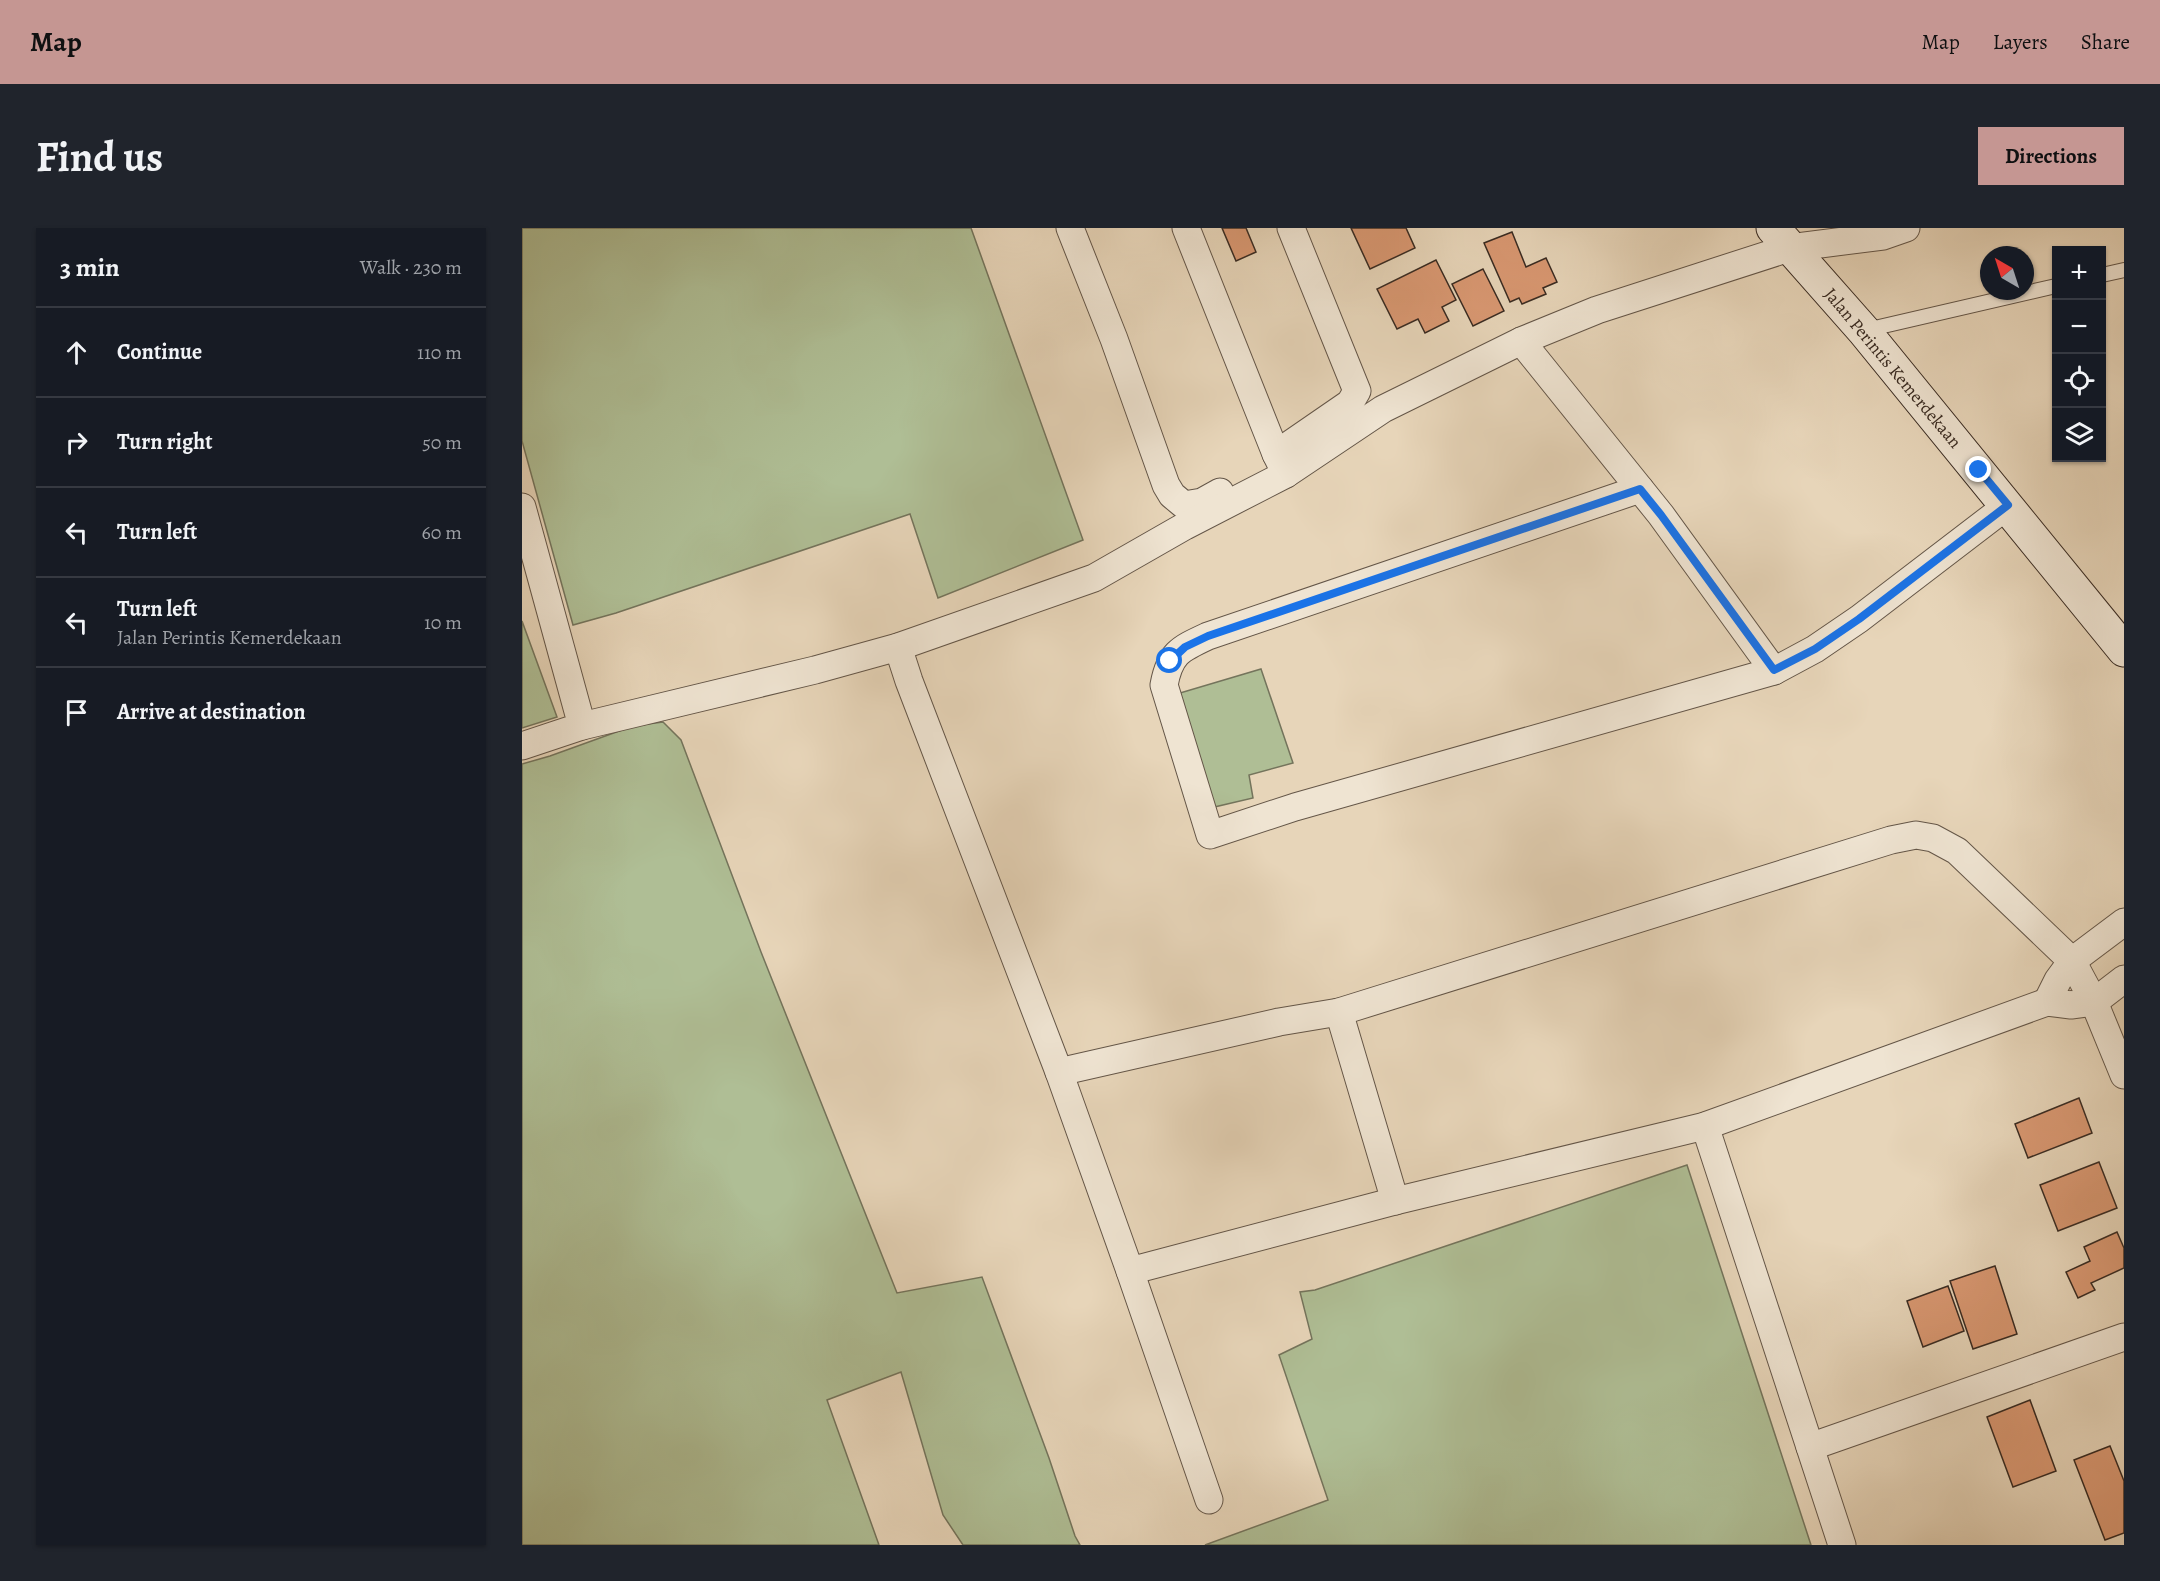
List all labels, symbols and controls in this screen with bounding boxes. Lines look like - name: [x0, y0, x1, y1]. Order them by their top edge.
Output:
- text: Map: [30, 23, 82, 61]
- text: Map: [1921, 28, 1960, 56]
- text: Layers: [1993, 28, 2048, 56]
- text: Share: [2081, 28, 2130, 56]
- button: Directions: [1978, 127, 2124, 185]
- text: Find us: [36, 128, 163, 185]
- north arrow: [1980, 246, 2034, 300]
- map controls: [2052, 246, 2106, 462]
- button: +: [2052, 246, 2106, 300]
- text: 3 min: [60, 250, 120, 285]
- text: Walk · 230 m: [360, 254, 462, 281]
- street label: Jalan Perintis Kemerdekaan: [1819, 283, 1967, 453]
- button: −: [2052, 300, 2106, 354]
- icon: ahead: [60, 336, 93, 369]
- text: Continue: [117, 337, 202, 367]
- text: 110 m: [417, 339, 462, 366]
- button: locate: [2052, 354, 2106, 408]
- button: layers: [2052, 408, 2106, 462]
- icon: right: [60, 426, 93, 459]
- text: Turn right: [117, 427, 213, 457]
- text: 50 m: [422, 429, 462, 456]
- route end: [1965, 456, 1991, 482]
- icon: left: [60, 516, 93, 549]
- text: Turn left: [117, 517, 197, 547]
- text: 60 m: [422, 519, 462, 546]
- text: Turn left: [117, 594, 197, 624]
- icon: left: [60, 606, 93, 639]
- text: 10 m: [424, 609, 462, 636]
- text: Jalan Perintis Kemerdekaan: [117, 624, 342, 651]
- route start: [1156, 647, 1182, 673]
- icon: arrive: [60, 696, 93, 729]
- text: Arrive at destination: [117, 697, 306, 727]

